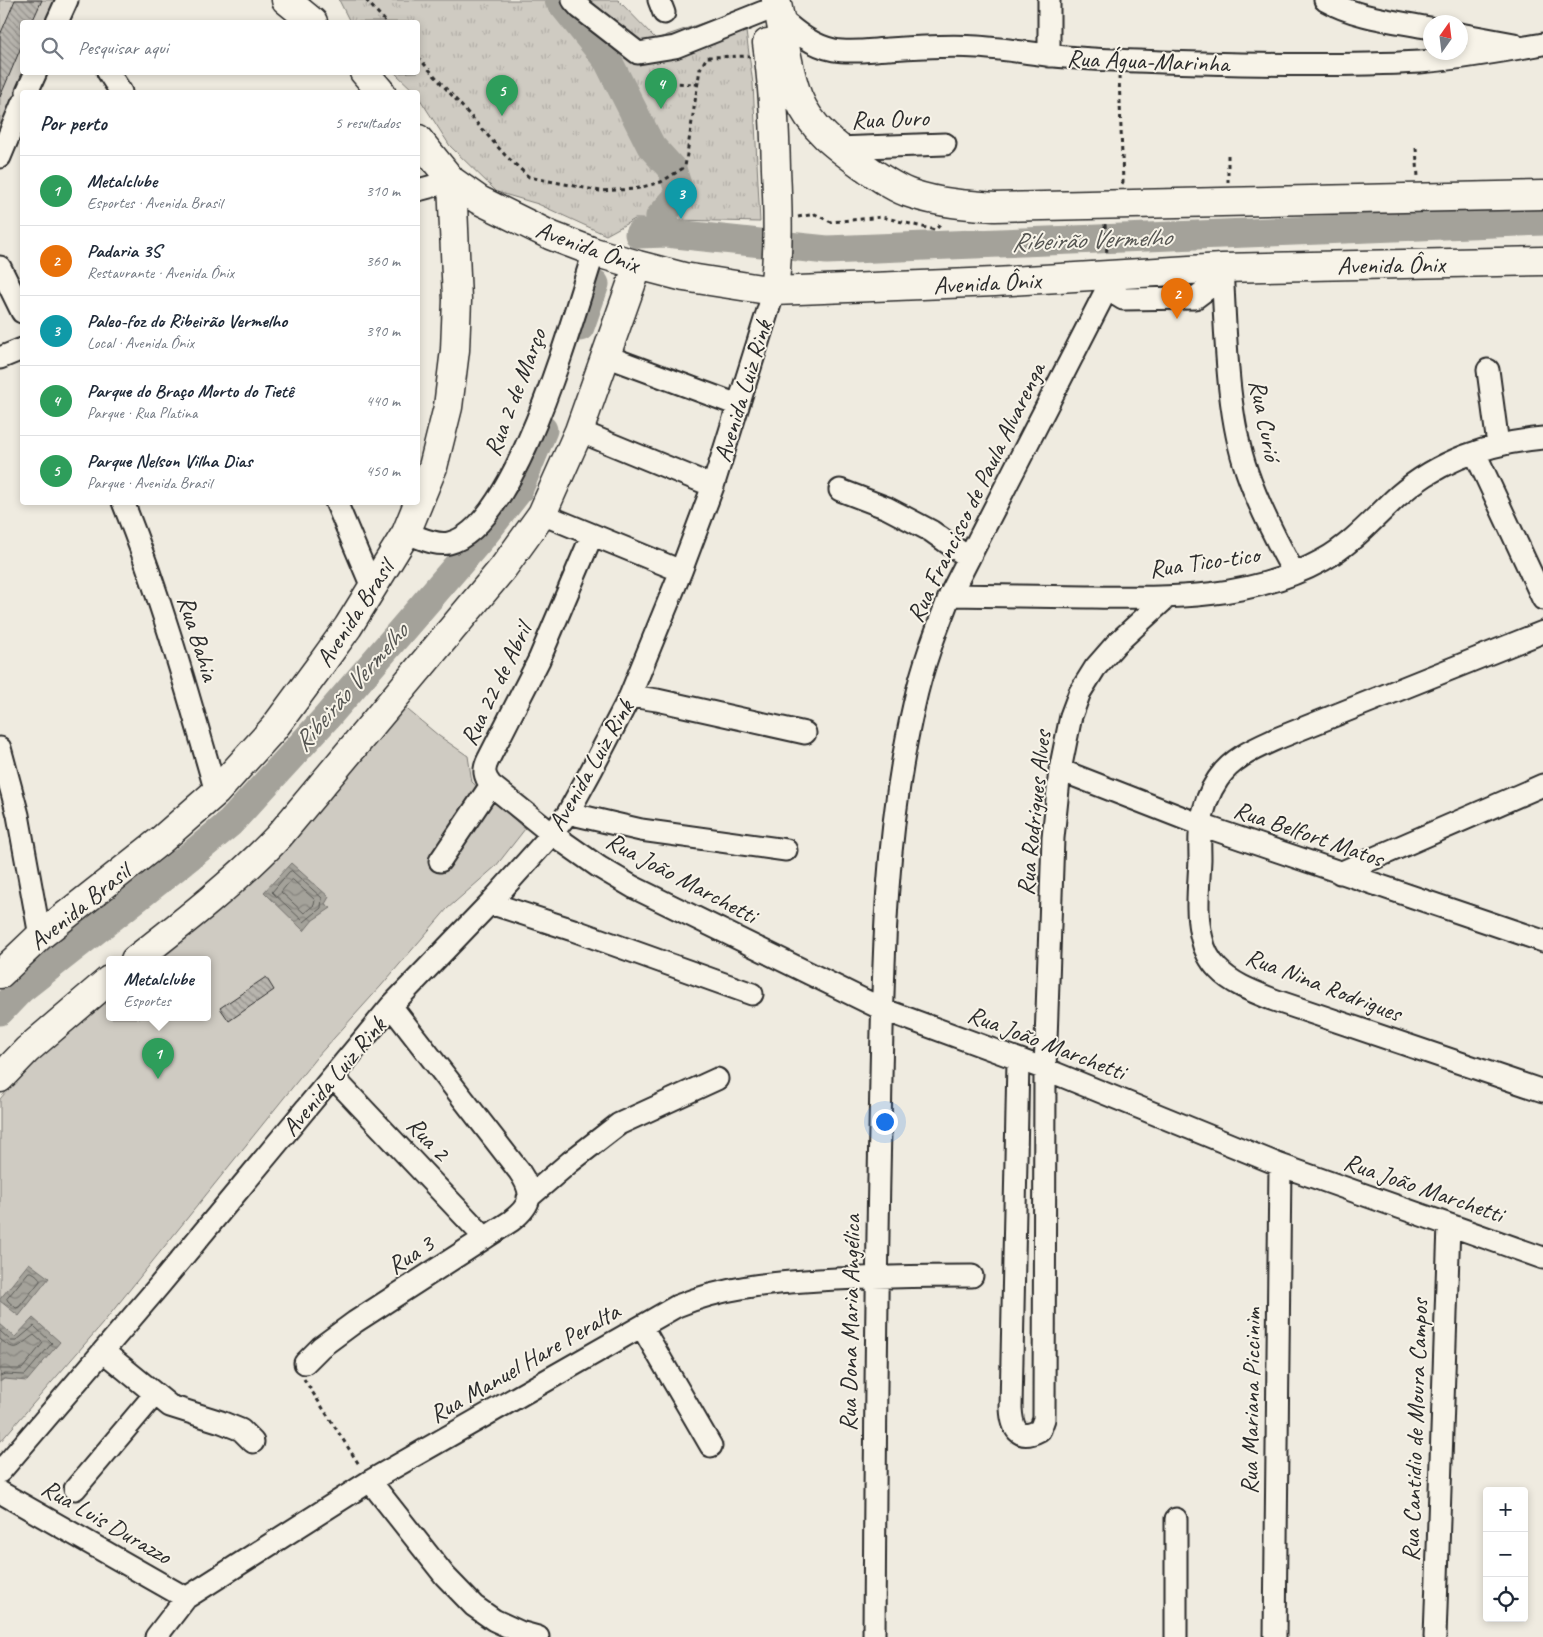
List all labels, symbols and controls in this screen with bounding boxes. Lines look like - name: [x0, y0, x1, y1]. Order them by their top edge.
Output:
- north arrow: [1423, 15, 1468, 60]
- search box: [20, 20, 420, 75]
- icon: search: [38, 34, 66, 62]
- text: Pesquisar aqui: [78, 36, 168, 60]
- street label: Rua Água-Marinha: [1066, 42, 1232, 80]
- pin: 4: [645, 68, 677, 109]
- pin: 5: [486, 75, 518, 116]
- street label: Rua Ouro: [851, 102, 930, 136]
- text: Por perto: [40, 110, 107, 136]
- text: 5 resultados: [335, 113, 400, 133]
- text: Metalclube: [87, 169, 157, 193]
- pin: 3: [665, 178, 697, 219]
- text: 1: [52, 181, 60, 201]
- text: 310 m: [366, 181, 400, 201]
- text: Esportes · Avenida Brasil: [87, 193, 223, 213]
- street label: Avenida Ônix: [532, 213, 646, 281]
- water label: Ribeirão Vermelho: [1011, 220, 1175, 259]
- text: Padaria 3S: [87, 239, 161, 263]
- street label: Avenida Ônix: [1337, 248, 1448, 282]
- text: 2: [52, 251, 60, 271]
- text: 360 m: [366, 251, 400, 271]
- text: Restaurante · Avenida Ônix: [87, 263, 234, 283]
- street label: Avenida Ônix: [932, 264, 1044, 302]
- pin: 2: [1161, 278, 1193, 319]
- text: Paleo-foz do Ribeirão Vermelho: [87, 309, 287, 333]
- street label: Avenida Luiz Rink: [706, 315, 780, 466]
- text: 3: [52, 321, 60, 341]
- text: 390 m: [366, 321, 400, 341]
- street label: Rua 2 de Março: [476, 323, 554, 461]
- text: Local · Avenida Ônix: [87, 333, 194, 353]
- street label: Rua Francisco de Paula Alvarenga: [899, 355, 1054, 627]
- street label: Rua Curió: [1241, 377, 1289, 467]
- text: Parque do Braço Morto do Tietê: [87, 379, 293, 403]
- text: 4: [52, 391, 60, 411]
- text: 440 m: [366, 391, 400, 411]
- text: Parque · Rua Platina: [87, 403, 197, 423]
- text: Parque Nelson Vilha Dias: [87, 449, 252, 473]
- text: 5: [53, 461, 59, 481]
- text: 450 m: [366, 461, 400, 481]
- text: Parque · Avenida Brasil: [87, 473, 212, 493]
- street label: Rua Tico-tico: [1147, 538, 1264, 586]
- street label: Avenida Brasil: [308, 550, 404, 673]
- street label: Rua Bahia: [170, 592, 227, 687]
- water label: Ribeirão Vermelho: [286, 613, 418, 758]
- street label: Rua 22 de Abril: [453, 614, 541, 751]
- street label: Avenida Luiz Rink: [541, 693, 642, 837]
- street label: Rua Rodrigues Alves: [1009, 727, 1059, 897]
- street label: Rua Belfort Matos: [1230, 793, 1390, 875]
- street label: Rua João Marchetti: [600, 825, 766, 933]
- street label: Avenida Brasil: [23, 853, 140, 957]
- street label: Rua Nina Rodrigues: [1241, 941, 1408, 1030]
- popup: [106, 956, 211, 1021]
- text: Metalclube: [123, 967, 194, 991]
- text: Esportes: [123, 991, 171, 1011]
- street label: Rua João Marchetti: [963, 998, 1133, 1089]
- street label: Avenida Luiz Rink: [275, 1009, 394, 1143]
- pin: 1: [142, 1038, 174, 1079]
- your location: [872, 1109, 898, 1135]
- street label: Rua 2: [400, 1110, 458, 1169]
- street label: Rua João Marchetti: [1340, 1146, 1511, 1231]
- street label: Rua Dona Maria Angélica: [832, 1212, 868, 1432]
- street label: Rua 3: [381, 1227, 441, 1282]
- street label: Rua Manuel Hare Peralta: [424, 1294, 627, 1430]
- street label: Rua Cantidio de Moura Campos: [1394, 1296, 1436, 1562]
- street label: Rua Mariana Piccinim: [1233, 1306, 1269, 1495]
- street label: Rua Luis Durazzo: [36, 1472, 178, 1572]
- map controls: [1483, 1487, 1528, 1622]
- button: +: [1483, 1487, 1528, 1532]
- button: −: [1483, 1532, 1528, 1577]
- button: locate: [1483, 1577, 1528, 1622]

